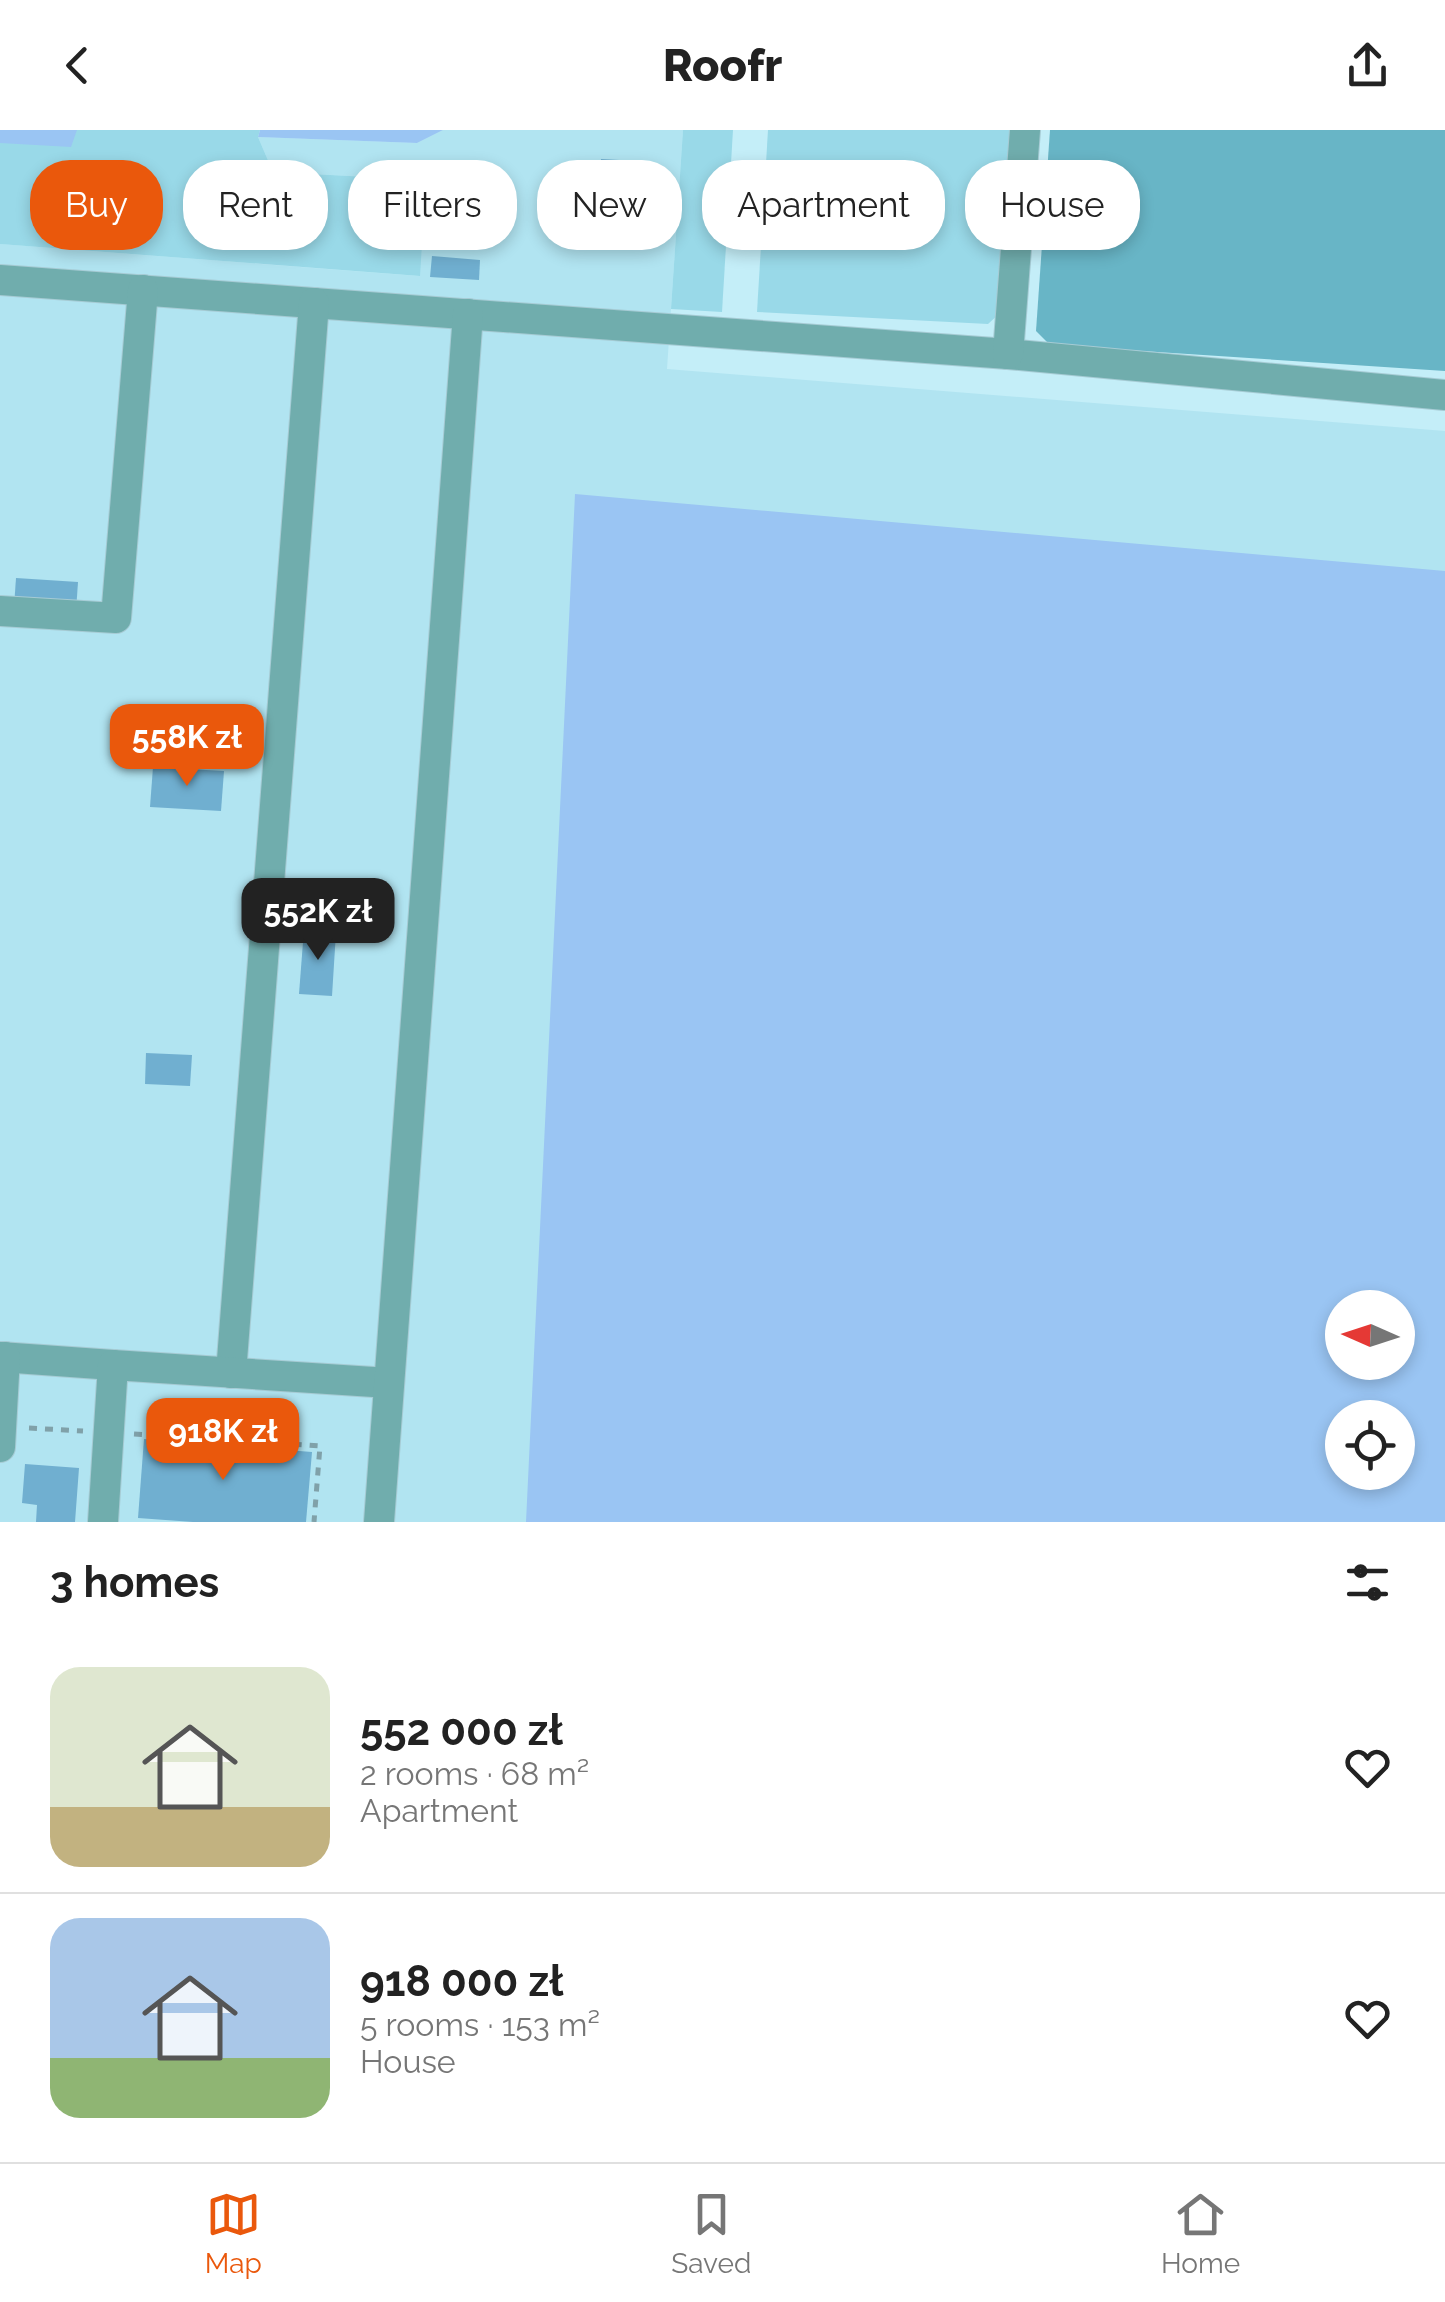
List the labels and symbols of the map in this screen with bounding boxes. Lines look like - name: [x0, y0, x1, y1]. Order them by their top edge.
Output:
- pin: 558K zł: [95, 704, 279, 789]
- pin: 552K zł: [226, 878, 410, 963]
- north arrow: [1325, 1290, 1415, 1380]
- pin: 918K zł: [131, 1398, 315, 1483]

